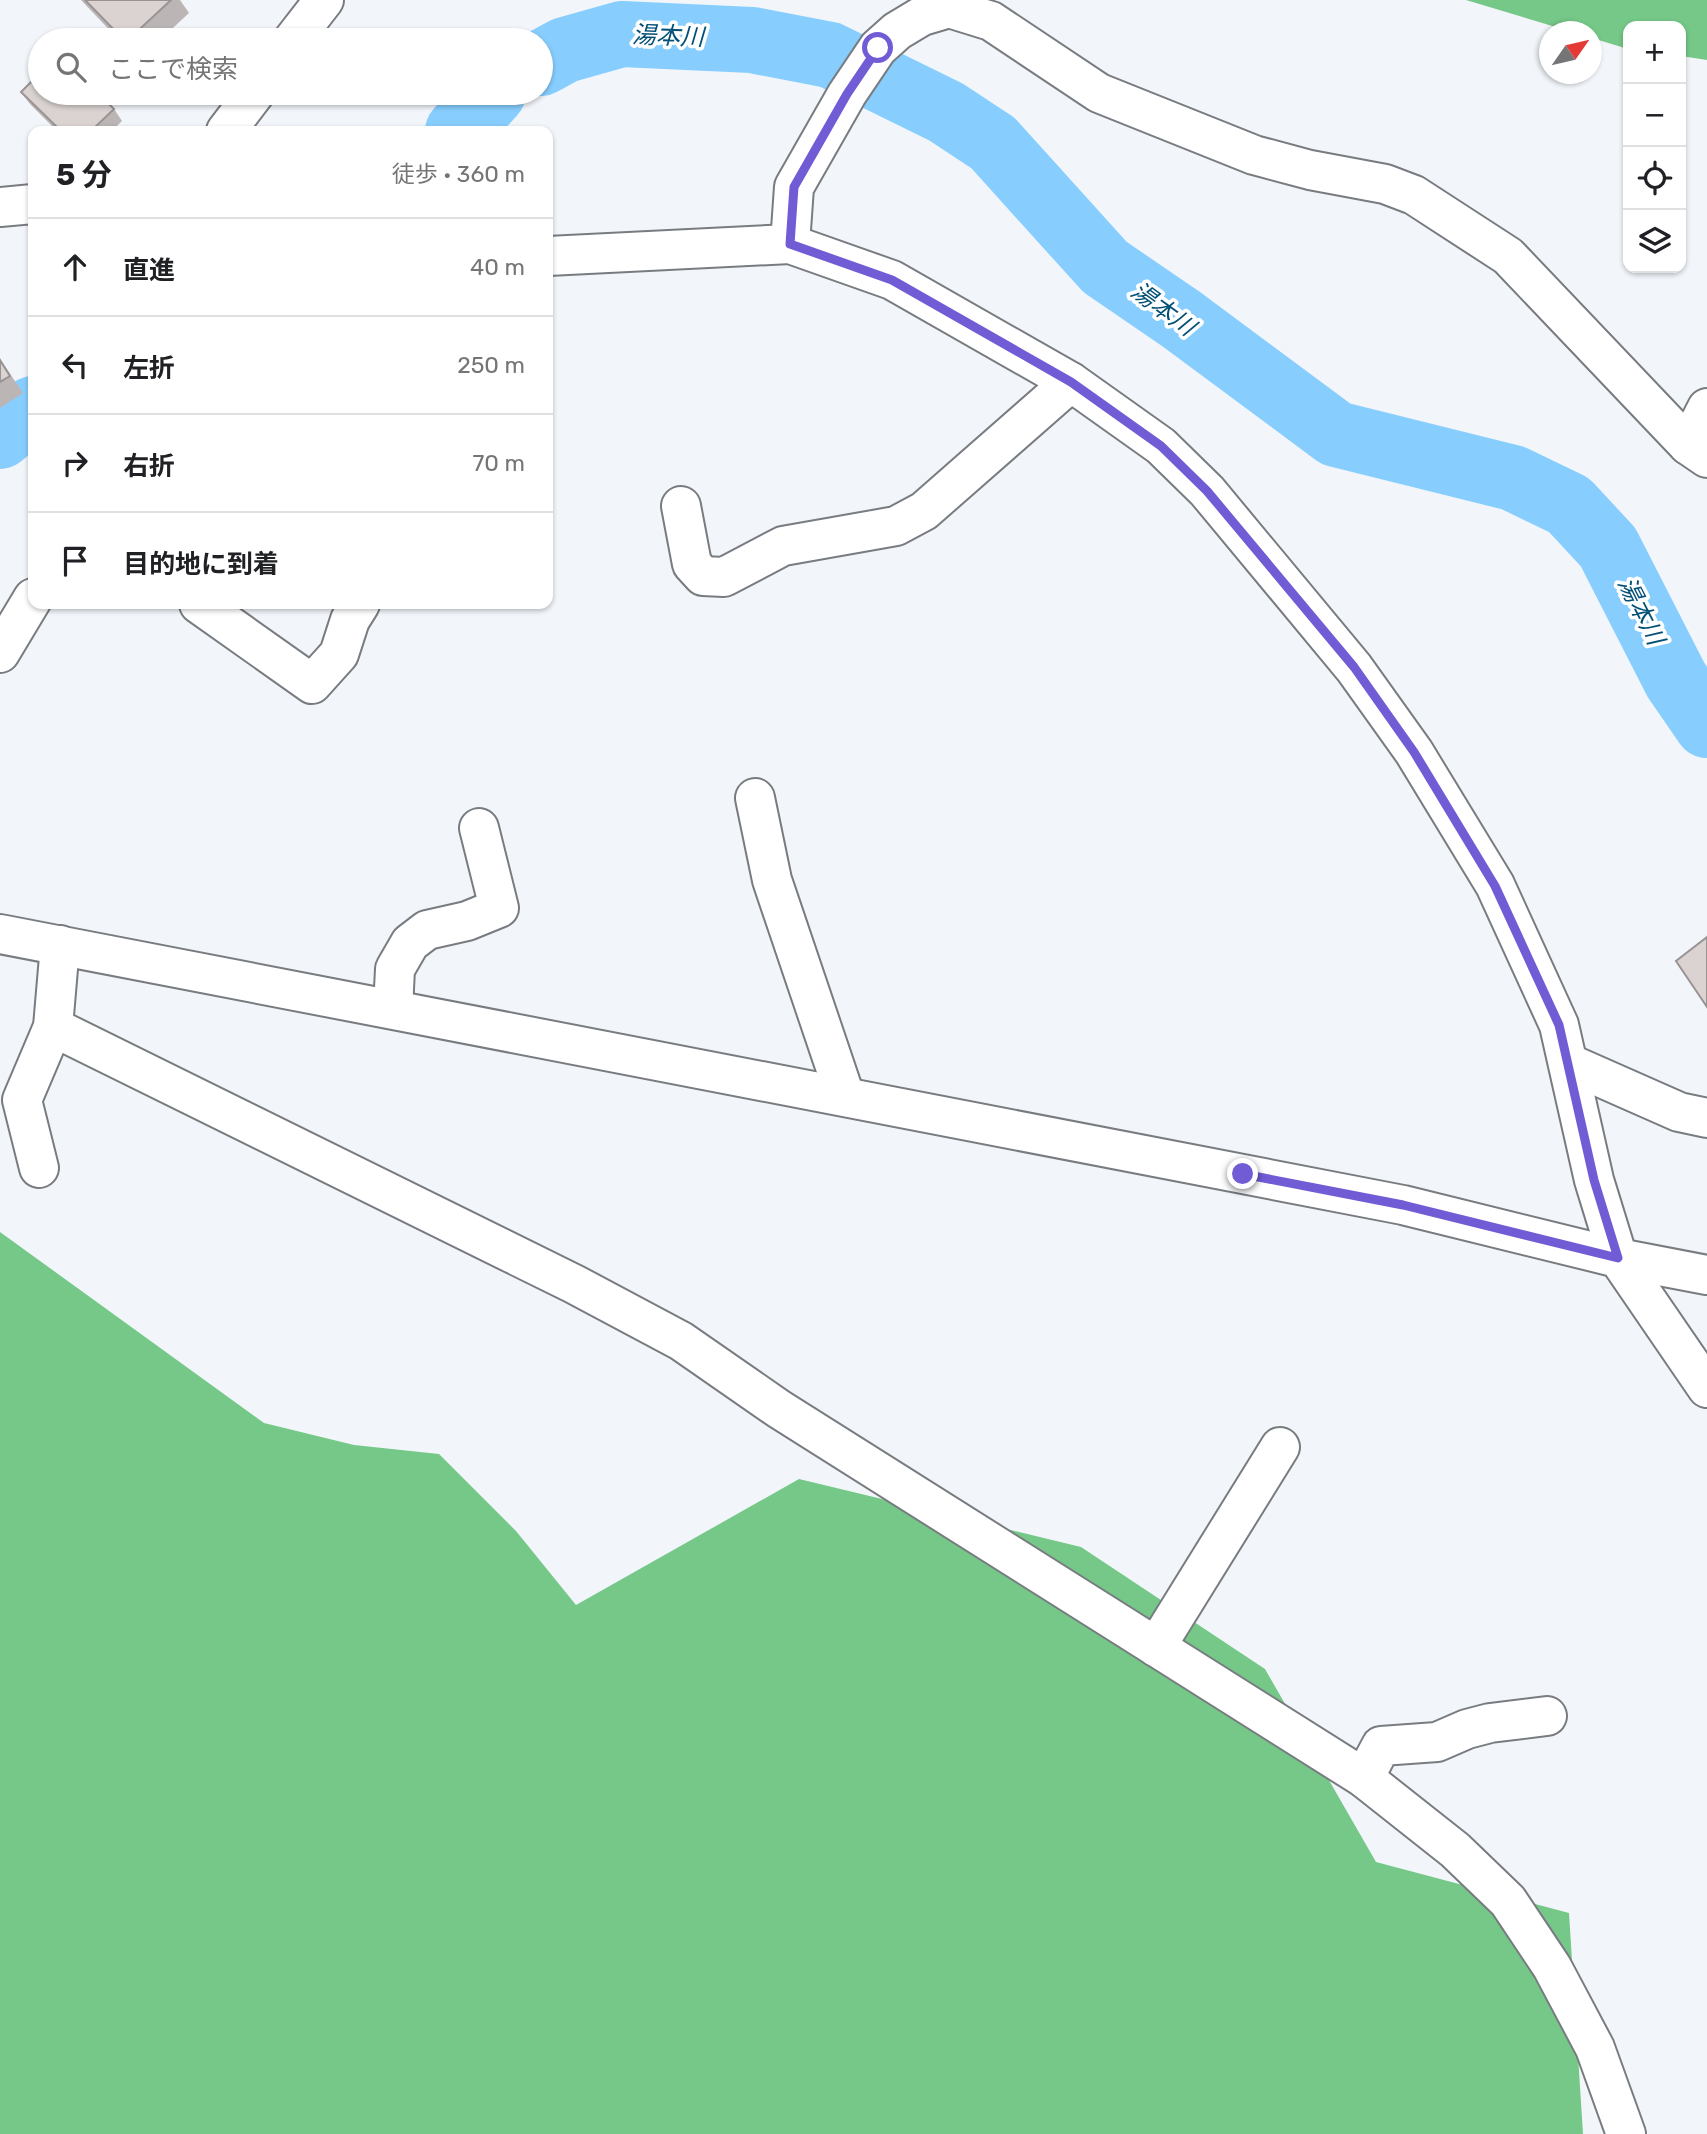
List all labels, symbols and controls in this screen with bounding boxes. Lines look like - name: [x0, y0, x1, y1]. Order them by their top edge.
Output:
- water label: 湯本川: [632, 21, 707, 51]
- north arrow: [1539, 21, 1602, 84]
- map controls: [1623, 21, 1686, 273]
- button: +: [1623, 21, 1686, 84]
- search box: [28, 28, 553, 105]
- route start: [862, 32, 893, 63]
- icon: search: [52, 48, 90, 86]
- text: ここで検索: [108, 54, 238, 85]
- button: −: [1623, 84, 1686, 147]
- button: locate: [1623, 147, 1686, 210]
- text: 5 分: [56, 157, 112, 193]
- text: 徒歩 · 360 m: [392, 160, 525, 188]
- button: layers: [1623, 210, 1686, 273]
- icon: ahead: [56, 248, 94, 286]
- text: 40 m: [470, 253, 525, 281]
- text: 直進: [123, 255, 175, 286]
- water label: 湯本川: [1126, 277, 1203, 343]
- icon: left: [56, 346, 94, 384]
- text: 250 m: [457, 351, 525, 379]
- text: 左折: [123, 353, 175, 384]
- icon: right: [56, 444, 94, 482]
- text: 70 m: [473, 449, 525, 477]
- text: 右折: [123, 451, 175, 482]
- icon: arrive: [56, 542, 94, 580]
- text: 目的地に到着: [123, 549, 279, 580]
- water label: 湯本川: [1612, 573, 1671, 652]
- route end: [1227, 1158, 1258, 1189]

